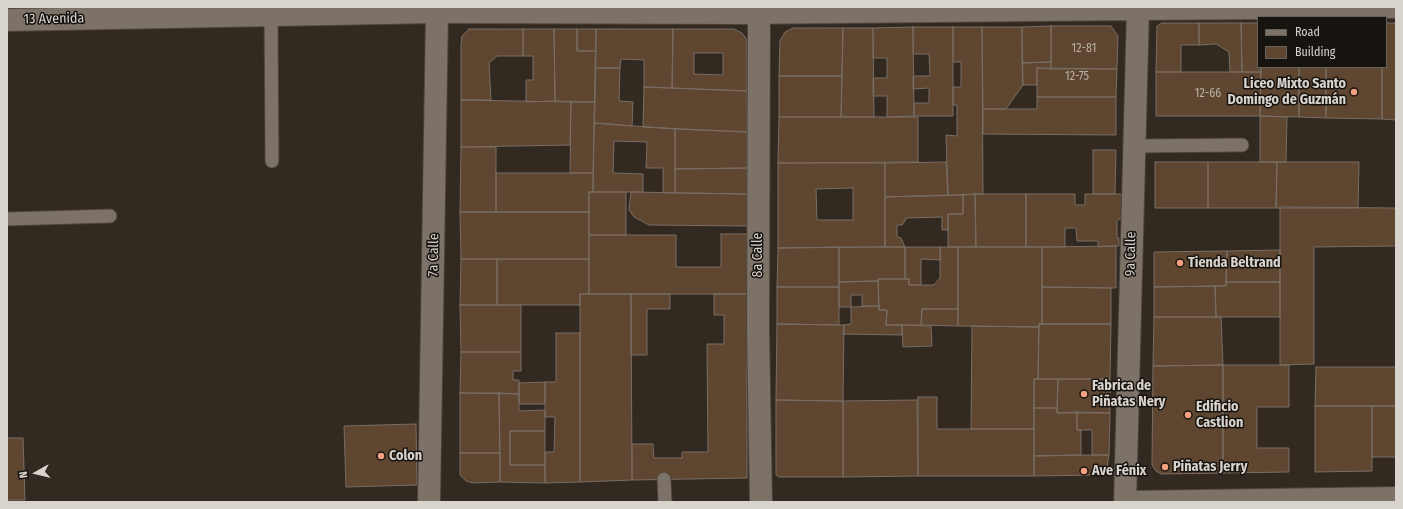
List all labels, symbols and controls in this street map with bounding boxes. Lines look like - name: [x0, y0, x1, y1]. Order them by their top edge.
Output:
- street label: 13 Avenida: [23, 10, 85, 28]
- legend: [1257, 16, 1387, 68]
- text: Road: [1295, 25, 1320, 39]
- house number: 12-81: [1072, 42, 1096, 56]
- text: Building: [1295, 45, 1335, 59]
- house number: 12-75: [1065, 70, 1089, 84]
- place label: Liceo Mixto Santo Domingo de Guzmán: [1228, 76, 1346, 108]
- house number: 12-66: [1195, 87, 1221, 101]
- marker: Liceo Mixto Santo Domingo de Guzmán: [1349, 87, 1359, 97]
- street label: 9a Calle: [1122, 231, 1140, 277]
- street label: 8a Calle: [750, 232, 766, 278]
- street label: 7a Calle: [425, 233, 443, 277]
- place label: Tienda Beltrand: [1188, 255, 1281, 271]
- marker: Tienda Beltrand: [1175, 258, 1185, 268]
- place label: Fabrica de Piñatas Nery: [1092, 378, 1166, 410]
- marker: Fabrica de Piñatas Nery: [1079, 389, 1089, 399]
- place label: Edificio Castlion: [1196, 399, 1243, 432]
- marker: Edificio Castlion: [1183, 410, 1193, 420]
- place label: Colon: [389, 448, 422, 464]
- marker: Colon: [376, 451, 386, 461]
- north arrow: [16, 453, 56, 493]
- place label: Piñatas Jerry: [1173, 459, 1247, 475]
- marker: Piñatas Jerry: [1160, 462, 1170, 472]
- place label: Ave Fénix: [1092, 463, 1146, 479]
- marker: Ave Fénix: [1079, 466, 1089, 476]
- text: N: [17, 471, 31, 479]

